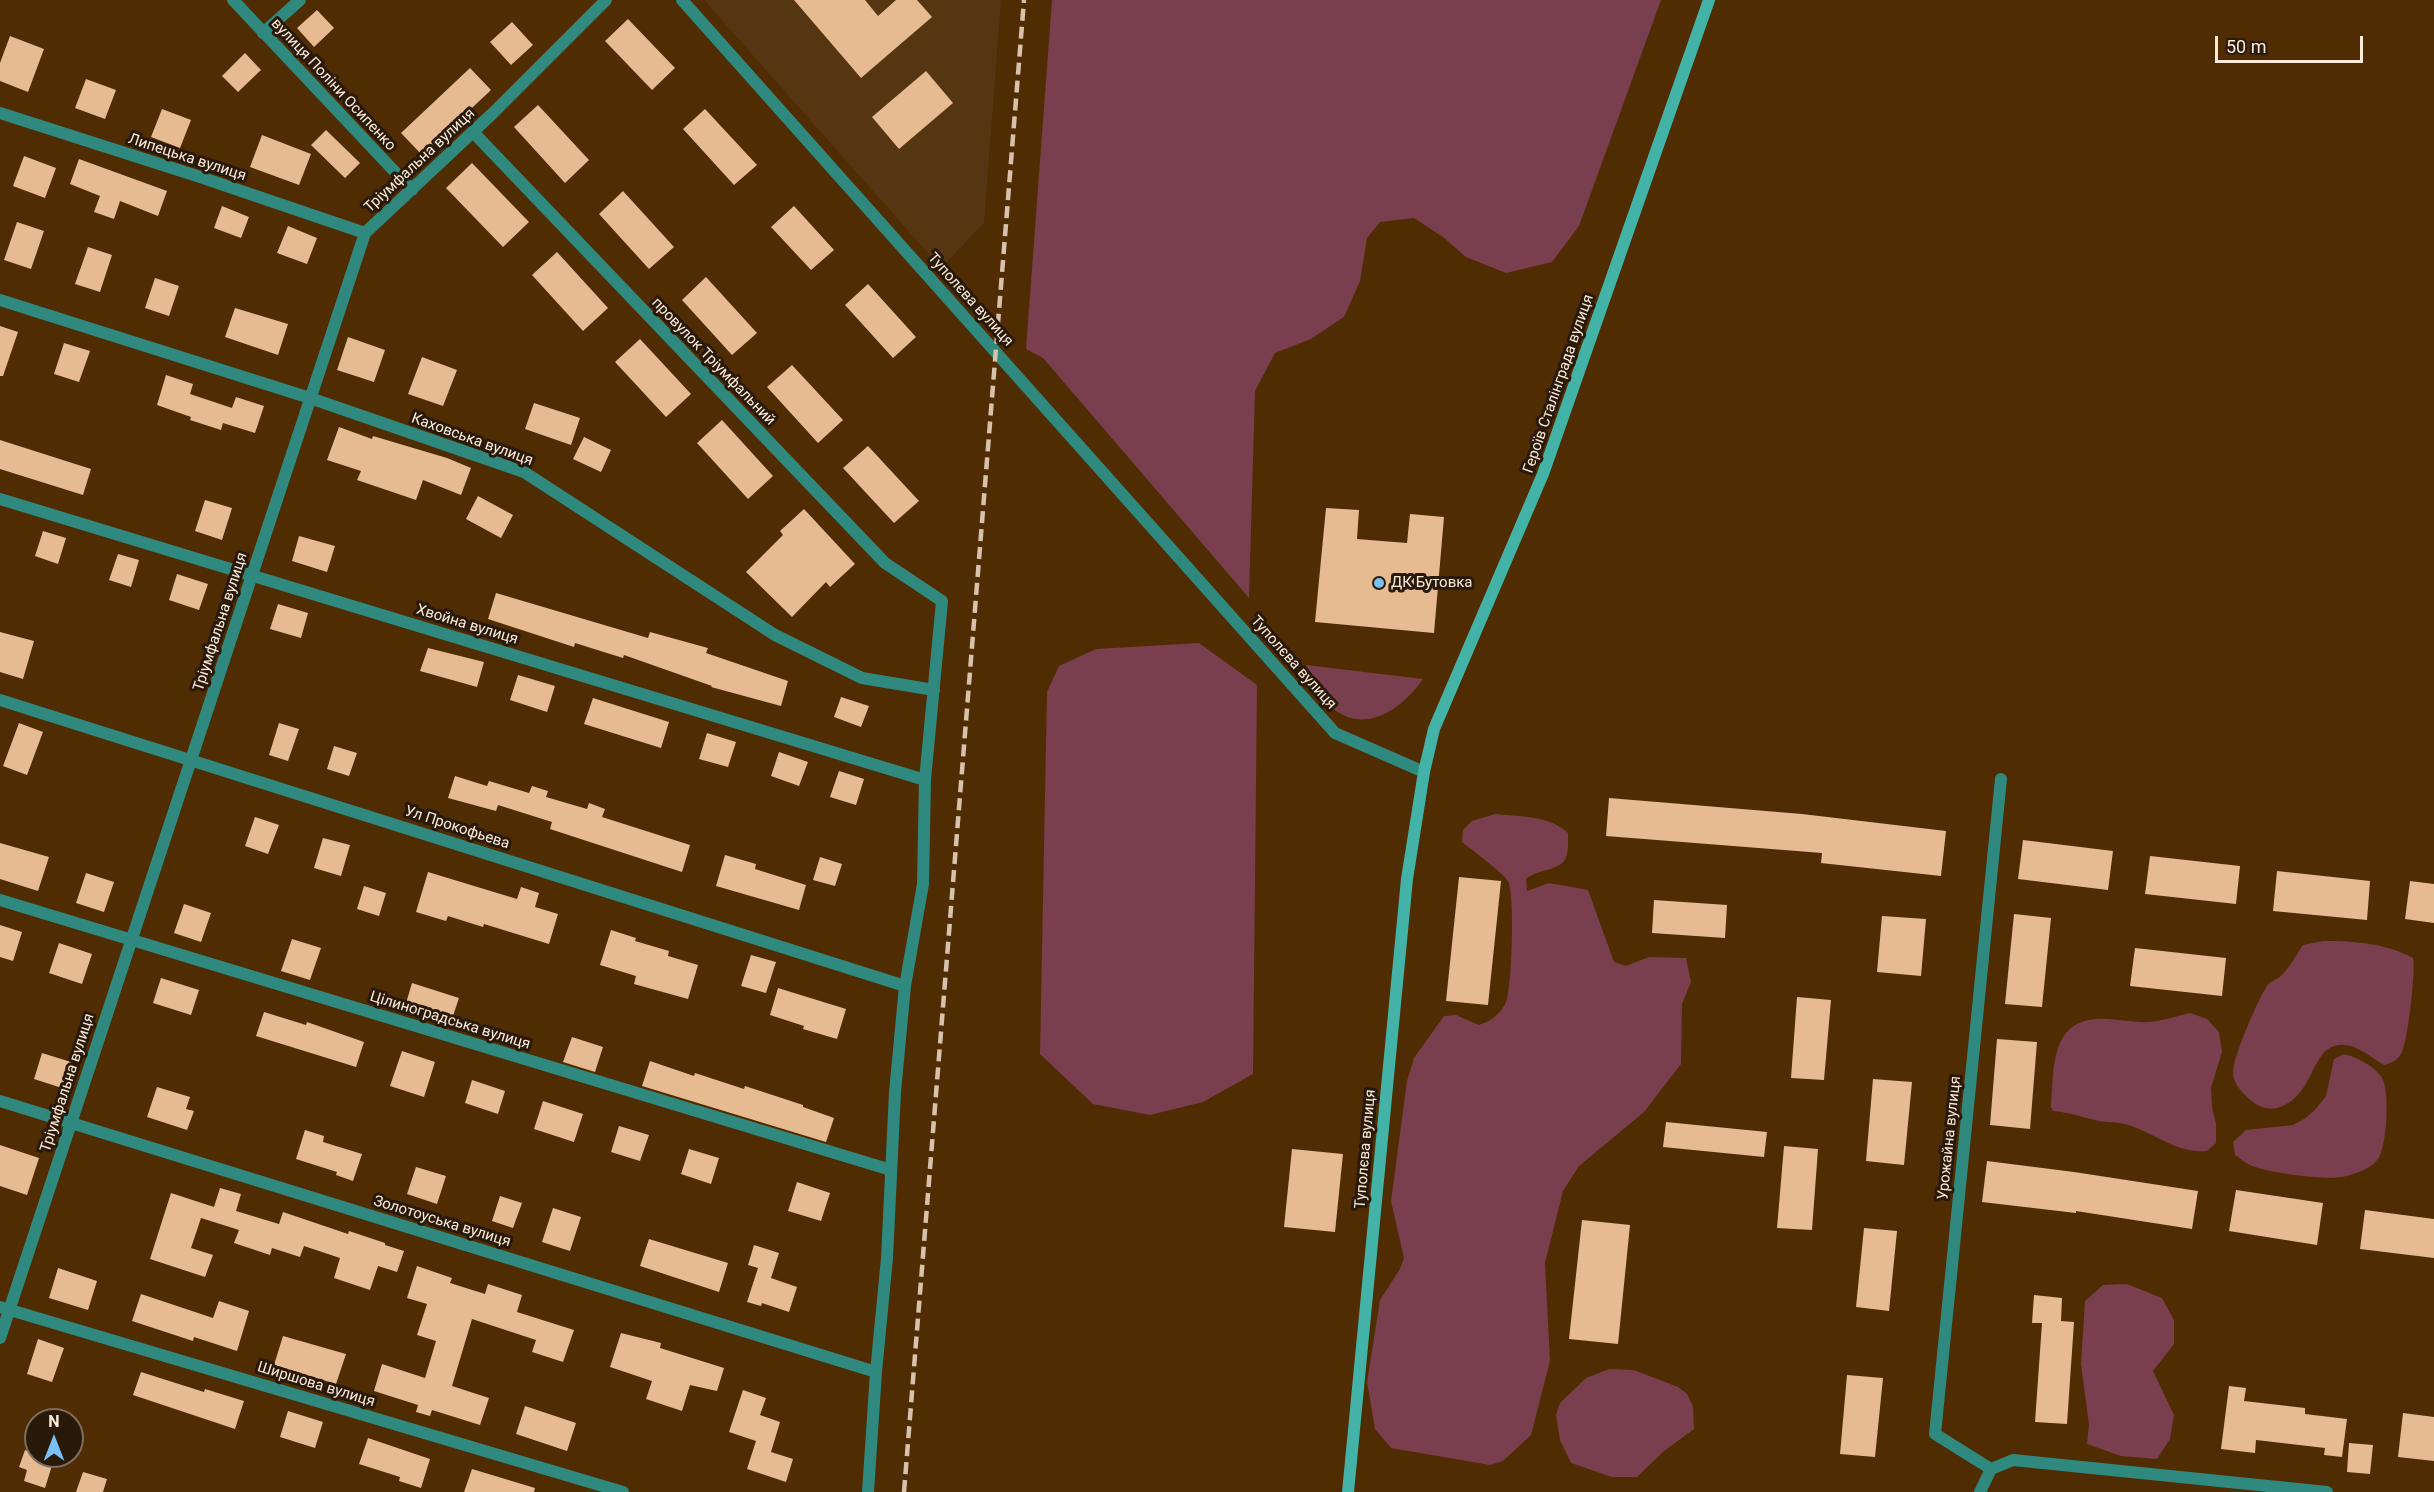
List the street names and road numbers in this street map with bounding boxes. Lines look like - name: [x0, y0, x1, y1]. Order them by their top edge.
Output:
- street label: вулиця Поліни Осипенко: [267, 15, 399, 155]
- street label: Тріумфальна вулиця: [361, 105, 479, 217]
- street label: Липецька вулиця: [126, 130, 248, 186]
- street label: Туполєва вулиця: [923, 250, 1017, 350]
- street label: Героїв Сталінграда вулиця: [1520, 292, 1598, 476]
- street label: провулок Тріумфальний: [647, 295, 779, 429]
- street label: Каховська вулиця: [409, 410, 535, 470]
- street label: Тріумфальна вулиця: [190, 550, 252, 694]
- street label: Хвойна вулиця: [414, 601, 520, 649]
- street label: Туполєва вулиця: [1246, 613, 1340, 713]
- street label: Ул Прокофьева: [402, 803, 512, 853]
- street label: Цілиноградська вулиця: [368, 988, 532, 1054]
- street label: Тріумфальна вулиця: [37, 1011, 99, 1155]
- street label: Урожайна вулиця: [1935, 1075, 1965, 1201]
- street label: Туполєва вулиця: [1352, 1089, 1380, 1209]
- street label: Золотоуська вулиця: [371, 1193, 513, 1251]
- street label: Ширшова вулиця: [255, 1359, 377, 1411]

